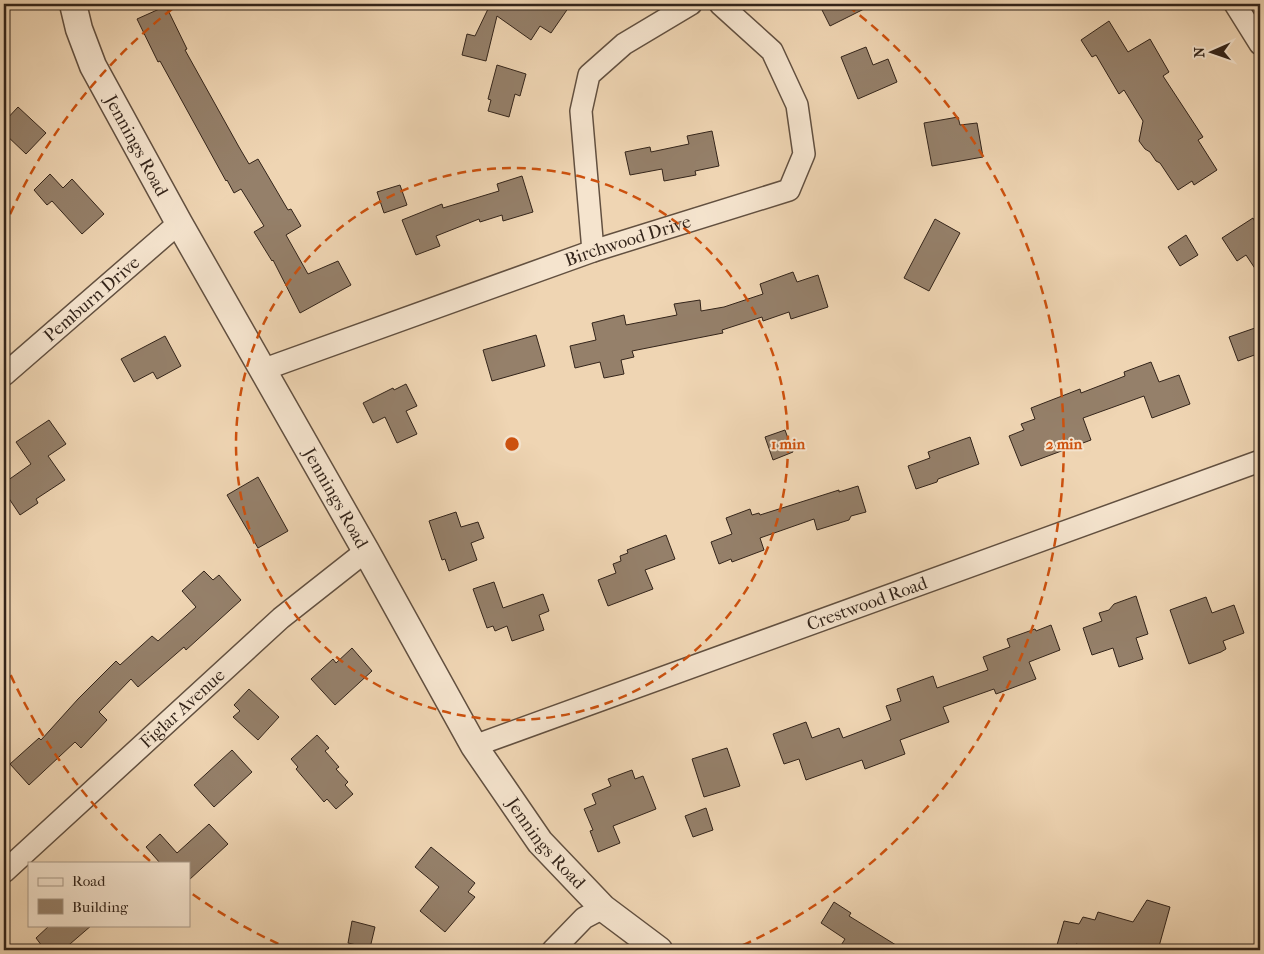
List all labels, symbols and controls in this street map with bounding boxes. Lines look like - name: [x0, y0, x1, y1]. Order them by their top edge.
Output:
- north arrow: [1186, 28, 1236, 78]
- text: N: [1191, 46, 1208, 58]
- street label: Jennings Road: [99, 90, 172, 200]
- street label: Birchwood Drive: [562, 211, 694, 271]
- street label: Pemburn Drive: [40, 252, 144, 347]
- centre of rings: [503, 435, 521, 453]
- text: 1 min: [771, 435, 805, 453]
- text: 2 min: [1046, 435, 1083, 453]
- street label: Jennings Road: [298, 443, 372, 553]
- street label: Crestwood Road: [804, 572, 930, 635]
- street label: Figlar Avenue: [136, 665, 229, 753]
- street label: Jennings Road: [501, 792, 589, 894]
- legend: [28, 862, 190, 926]
- text: Road: [72, 872, 106, 890]
- text: Building: [72, 898, 129, 916]

